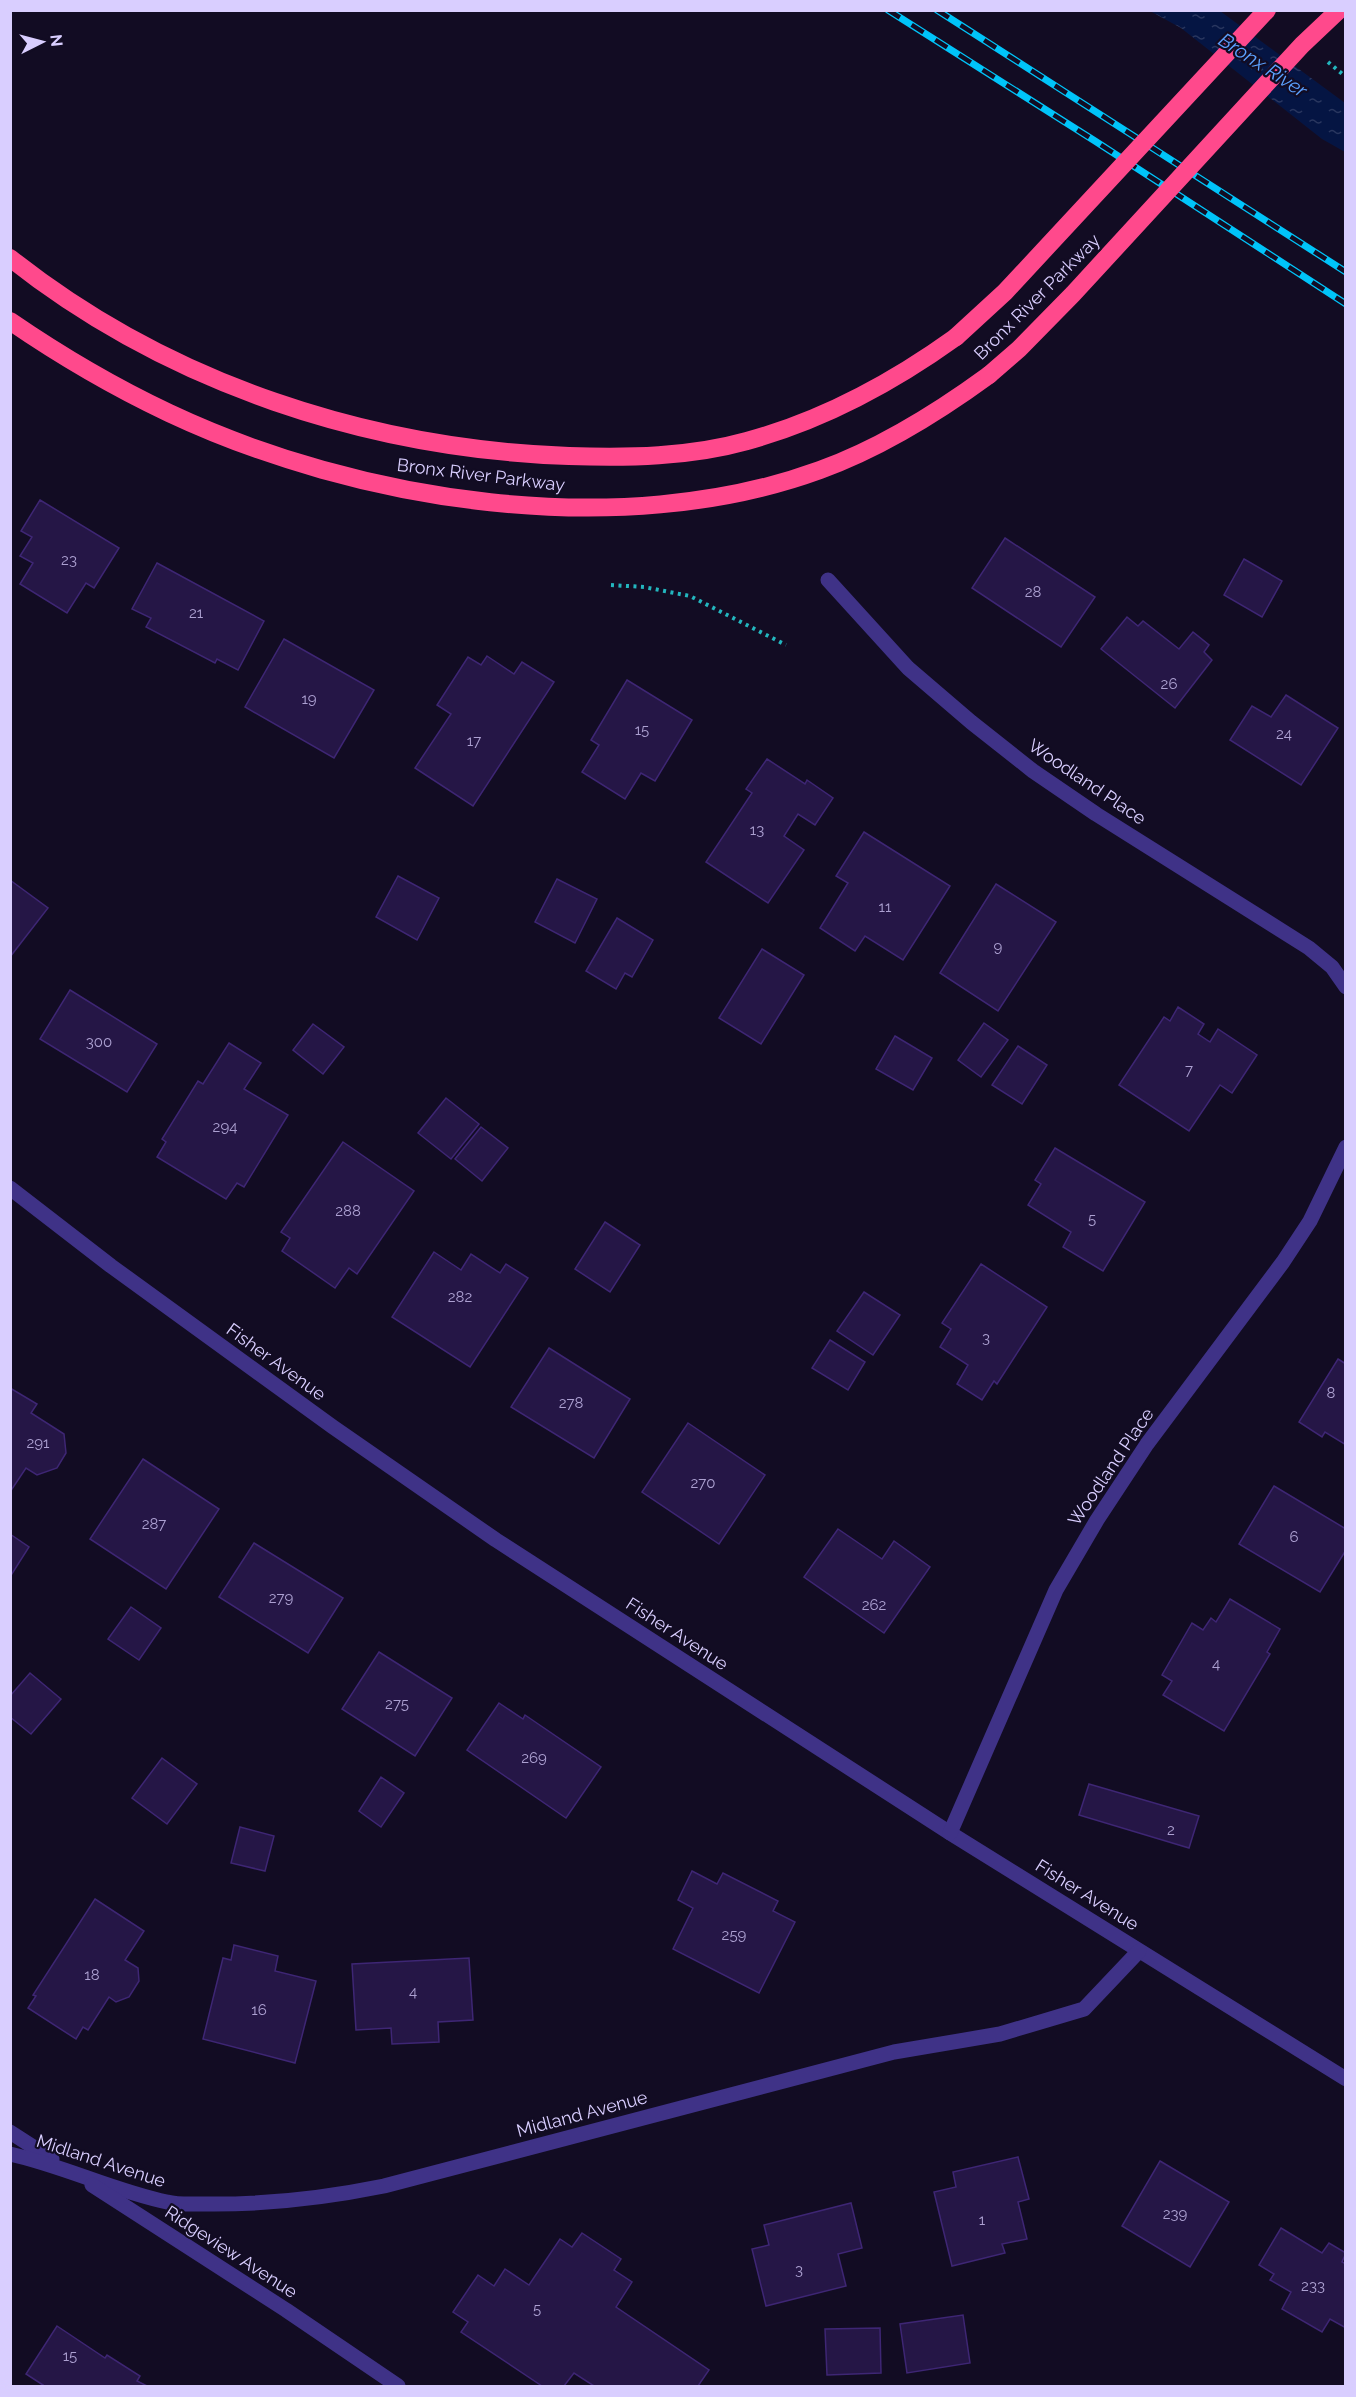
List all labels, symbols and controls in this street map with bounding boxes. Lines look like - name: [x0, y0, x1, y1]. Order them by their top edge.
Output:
- north arrow: [12, 12, 72, 72]
- water label: Bronx River: [1214, 28, 1313, 103]
- text: N: [46, 33, 67, 48]
- street label: Bronx River Parkway: [969, 229, 1104, 364]
- street label: Bronx River Parkway: [396, 454, 567, 495]
- house number: 23: [61, 551, 77, 569]
- house number: 28: [1025, 583, 1041, 601]
- house number: 21: [189, 604, 204, 622]
- house number: 26: [1161, 675, 1177, 693]
- house number: 19: [301, 690, 317, 708]
- house number: 15: [635, 721, 649, 739]
- house number: 24: [1276, 725, 1292, 743]
- house number: 17: [467, 732, 481, 750]
- street label: Woodland Place: [1024, 734, 1150, 829]
- house number: 13: [750, 821, 764, 839]
- house number: 11: [879, 898, 892, 916]
- house number: 9: [994, 938, 1003, 956]
- house number: 300: [86, 1033, 112, 1051]
- house number: 7: [1185, 1061, 1193, 1079]
- house number: 294: [213, 1118, 237, 1136]
- house number: 288: [335, 1202, 361, 1220]
- house number: 5: [1088, 1210, 1096, 1228]
- house number: 282: [448, 1288, 472, 1306]
- street label: Fisher Avenue: [223, 1319, 330, 1405]
- house number: 3: [982, 1329, 990, 1347]
- house number: 8: [1327, 1384, 1336, 1402]
- house number: 278: [559, 1394, 583, 1412]
- street label: Woodland Place: [1063, 1404, 1158, 1530]
- house number: 291: [26, 1434, 50, 1452]
- house number: 270: [691, 1474, 715, 1492]
- house number: 287: [142, 1515, 166, 1533]
- house number: 6: [1289, 1528, 1299, 1546]
- house number: 279: [269, 1589, 293, 1607]
- street label: Fisher Avenue: [622, 1593, 733, 1675]
- house number: 262: [862, 1596, 887, 1614]
- house number: 4: [1212, 1655, 1220, 1673]
- house number: 275: [385, 1695, 409, 1713]
- house number: 269: [521, 1749, 547, 1767]
- house number: 2: [1167, 1821, 1175, 1839]
- street label: Fisher Avenue: [1032, 1855, 1143, 1935]
- house number: 259: [722, 1926, 747, 1944]
- house number: 18: [84, 1966, 100, 1984]
- house number: 4: [409, 1983, 417, 2001]
- house number: 16: [251, 2001, 267, 2019]
- street label: Midland Avenue: [514, 2086, 650, 2141]
- street label: Midland Avenue: [34, 2130, 169, 2191]
- street label: Ridgeview Avenue: [161, 2201, 302, 2302]
- house number: 239: [1163, 2205, 1188, 2223]
- house number: 1: [979, 2211, 986, 2229]
- house number: 3: [795, 2261, 803, 2279]
- house number: 233: [1301, 2277, 1325, 2295]
- house number: 5: [533, 2300, 541, 2318]
- house number: 15: [63, 2347, 77, 2365]

